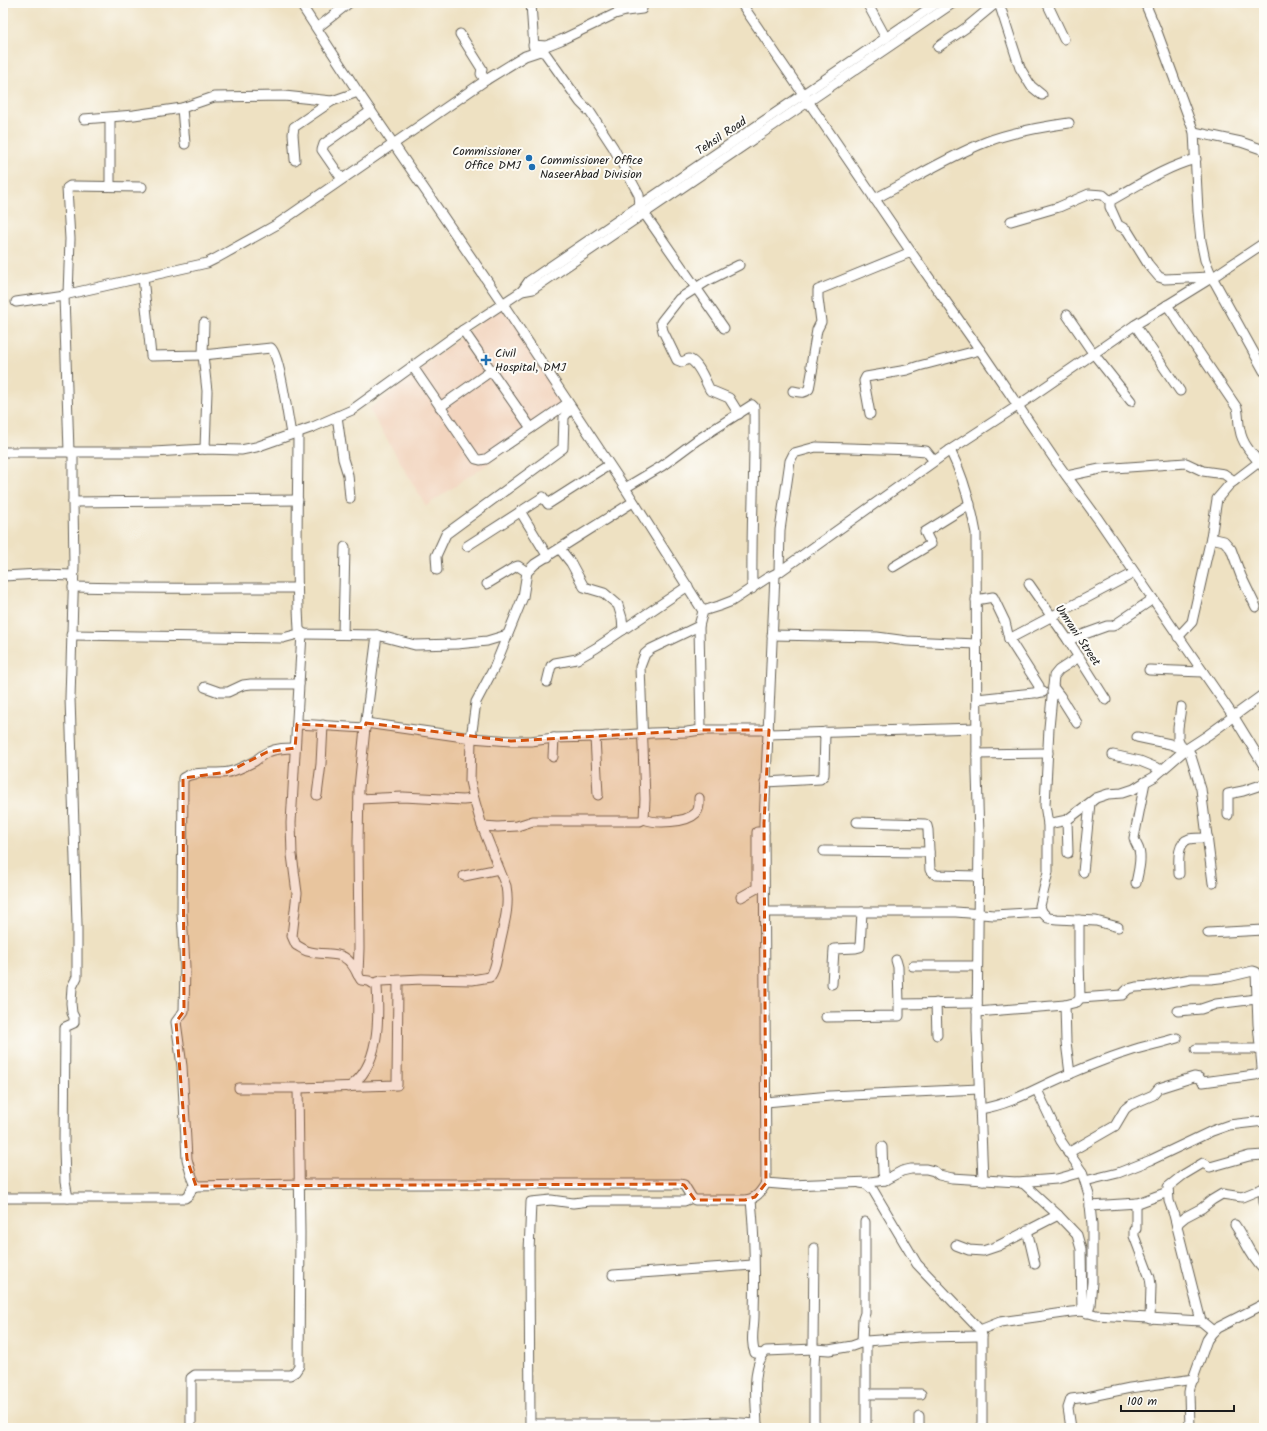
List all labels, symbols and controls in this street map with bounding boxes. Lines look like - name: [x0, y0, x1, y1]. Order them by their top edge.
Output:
- street label: Tehsil Road: [692, 112, 751, 161]
- place label: Commissioner Office DMJ: [452, 142, 522, 175]
- place label: Commissioner Office NaseerAbad Division: [540, 151, 643, 184]
- marker: Commissioner Office DMJ: [524, 153, 534, 163]
- marker: Commissioner Office NaseerAbad Division: [527, 162, 537, 172]
- place label: Civil Hospital, DMJ: [495, 344, 566, 377]
- marker: Civil Hospital, DMJ: [480, 354, 492, 366]
- street label: Umrani Street: [1050, 601, 1105, 670]
- scale bar: [1121, 1387, 1234, 1413]
- text: 100 m: [1127, 1392, 1158, 1411]

